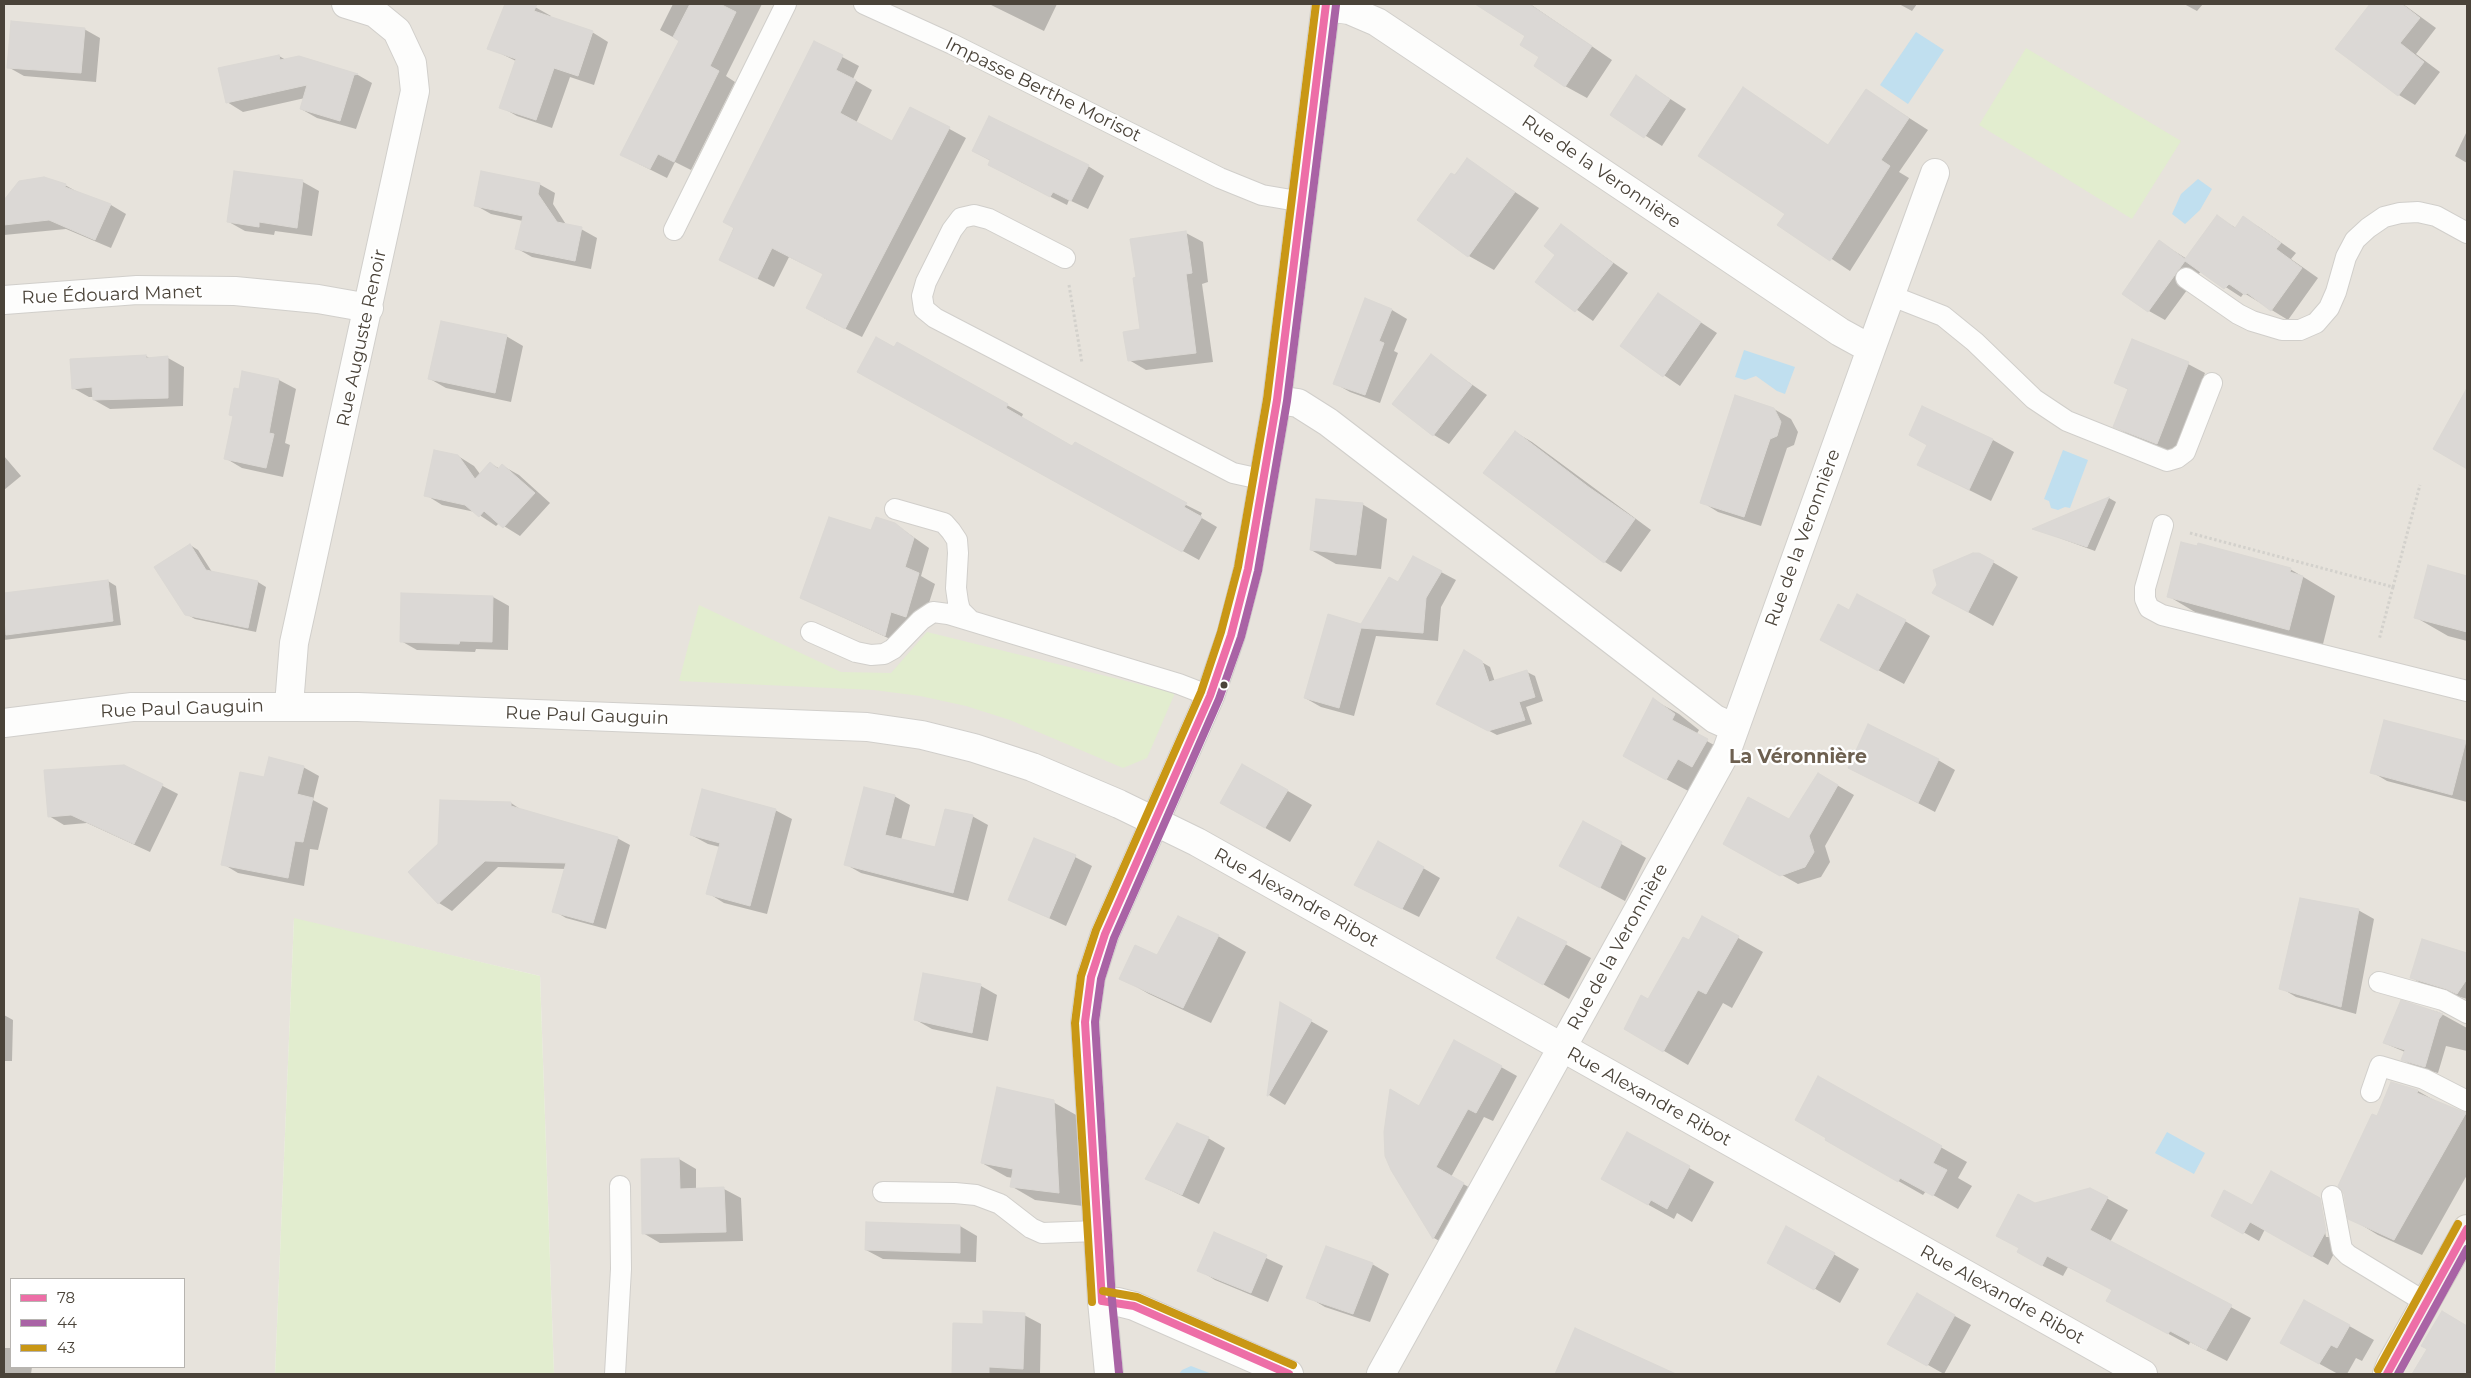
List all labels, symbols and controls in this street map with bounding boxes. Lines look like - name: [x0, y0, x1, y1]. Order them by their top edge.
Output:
- street label: Impasse Berthe Morisot: [942, 33, 1144, 147]
- street label: Rue de la Veronnière: [1517, 111, 1685, 233]
- street label: Rue Auguste Renoir: [333, 247, 391, 429]
- street label: Rue Édouard Manet: [21, 281, 203, 309]
- street label: Rue de la Veronnière: [1761, 446, 1845, 630]
- unlabelled marker: [1219, 680, 1229, 690]
- street label: Rue Paul Gauguin: [100, 695, 264, 723]
- street label: Rue Paul Gauguin: [505, 702, 669, 730]
- district label: La Véronnière: [1729, 746, 1867, 768]
- street label: Rue Alexandre Ribot: [1210, 844, 1382, 952]
- street label: Rue de la Veronnière: [1563, 860, 1673, 1034]
- street label: Rue Alexandre Ribot: [1563, 1043, 1735, 1151]
- street label: Rue Alexandre Ribot: [1916, 1241, 2088, 1349]
- legend: [10, 1278, 185, 1368]
- text: 78: [57, 1288, 75, 1307]
- text: 44: [57, 1313, 77, 1332]
- text: 43: [57, 1338, 75, 1357]

